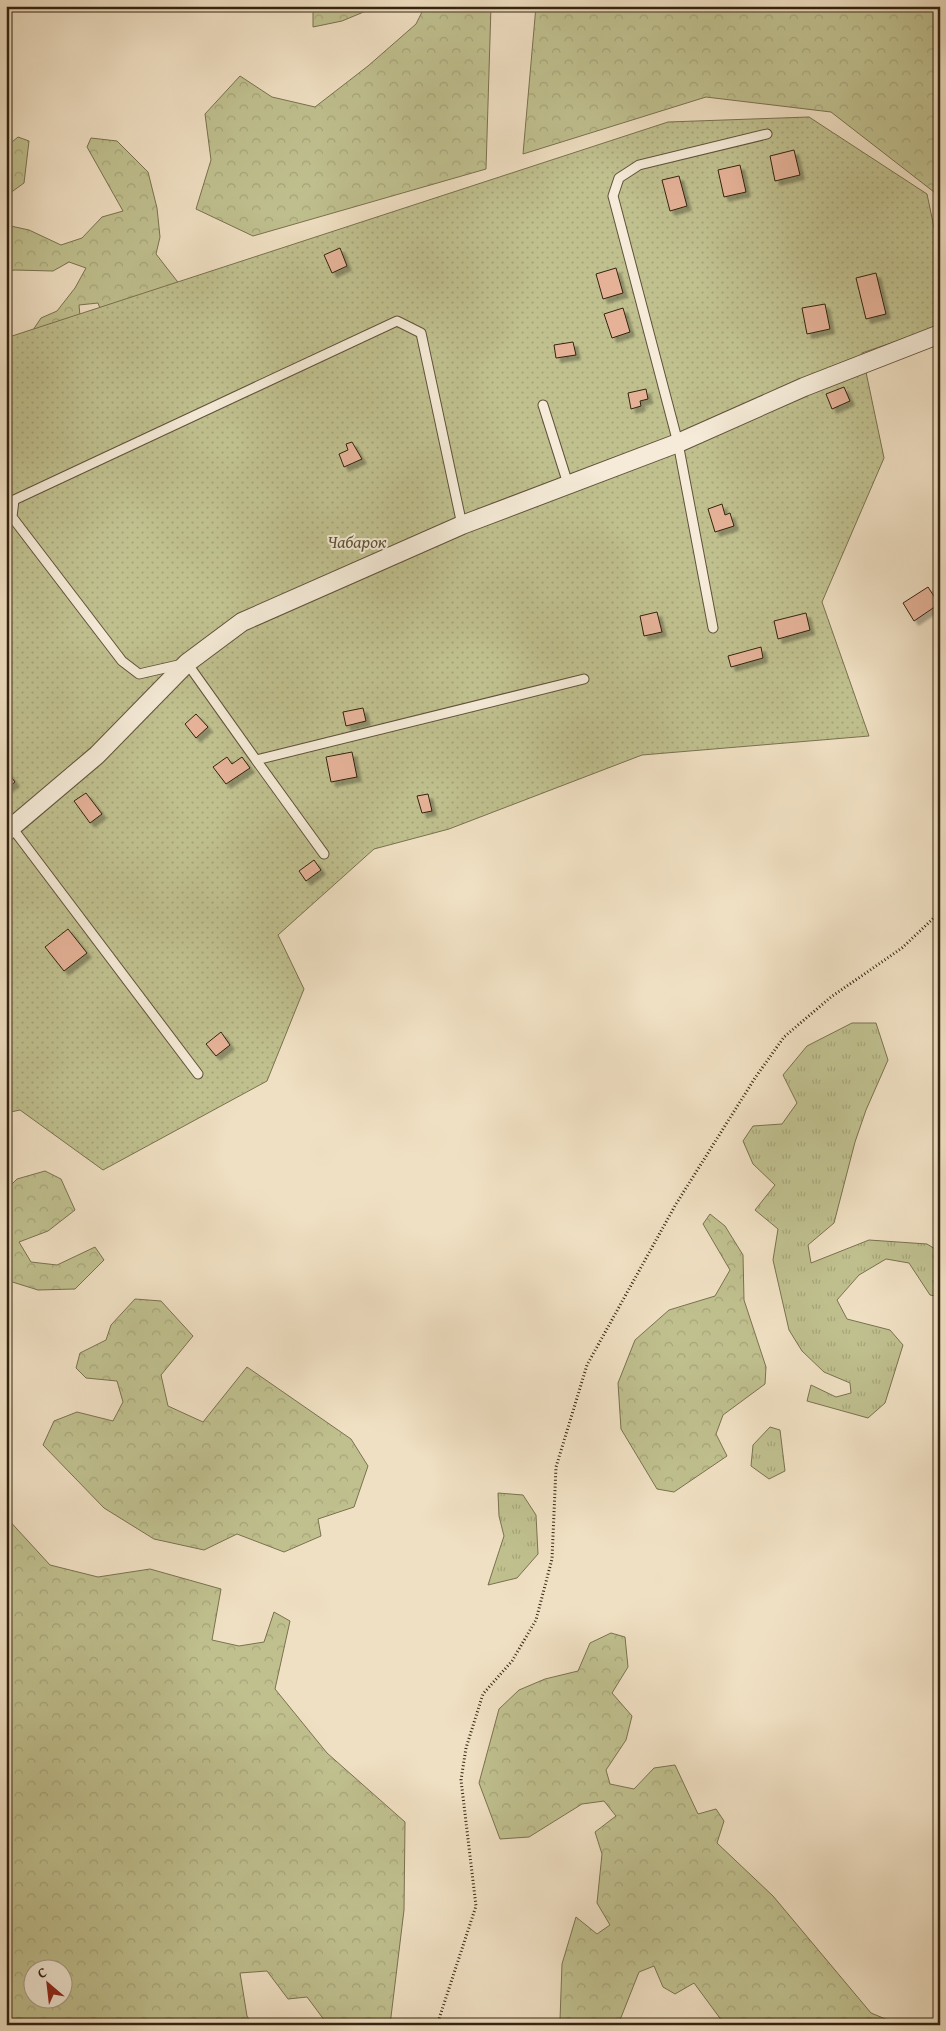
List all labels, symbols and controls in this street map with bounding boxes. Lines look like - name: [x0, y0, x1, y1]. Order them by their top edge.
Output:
- park label: Чабарок: [327, 528, 387, 555]
- north arrow: [22, 1958, 72, 2008]
- text: С: [34, 1962, 50, 1983]

